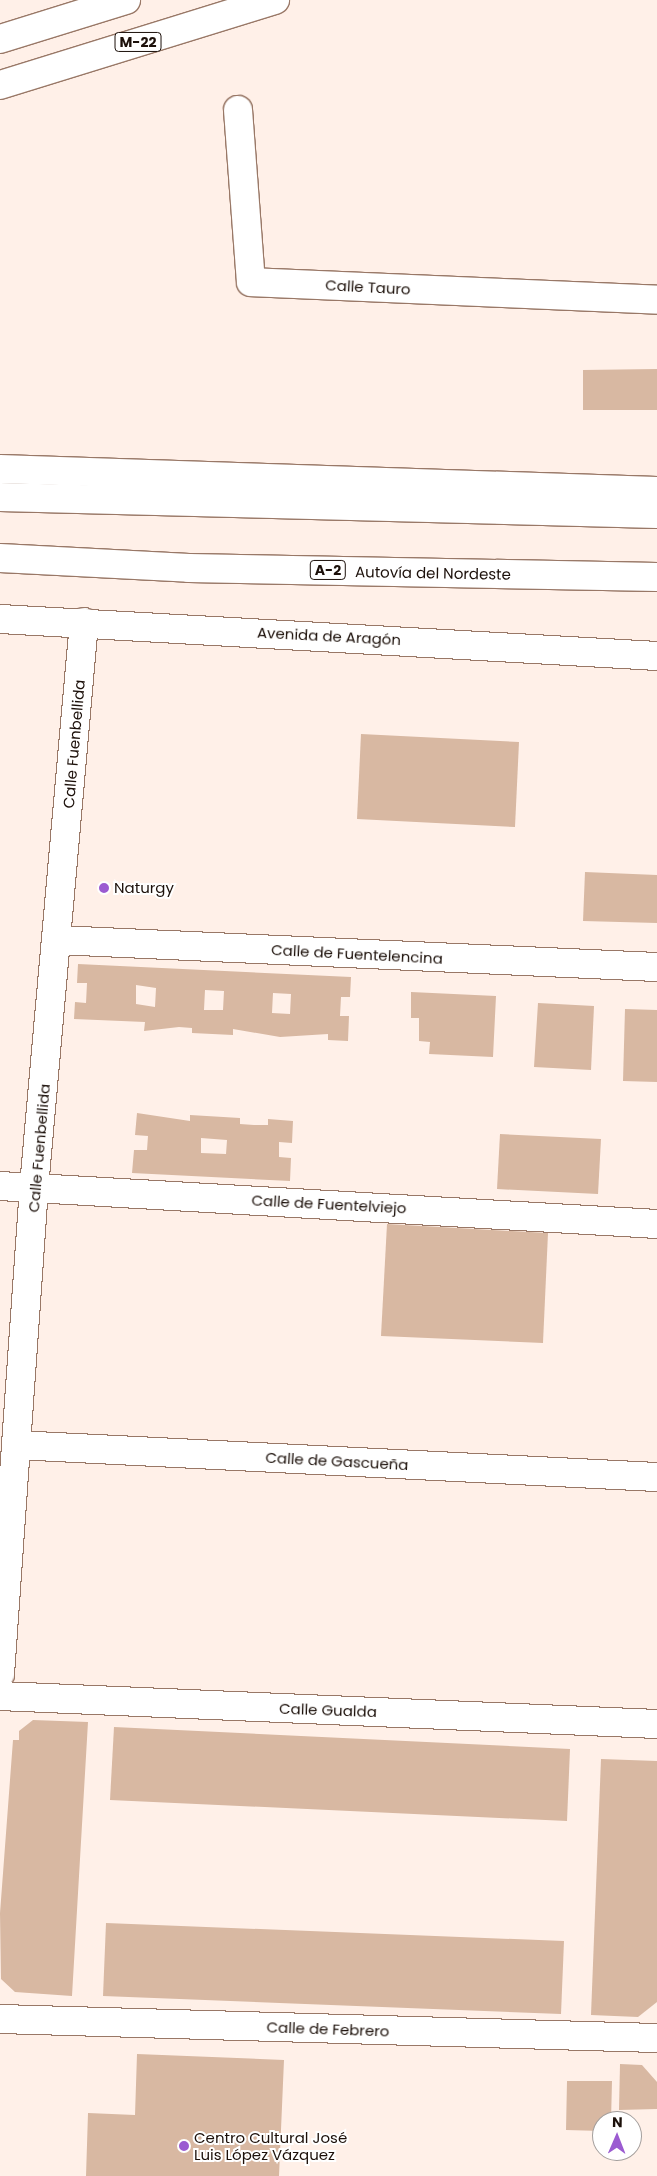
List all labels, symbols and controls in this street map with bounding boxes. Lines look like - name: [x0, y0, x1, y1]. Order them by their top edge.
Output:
- road number: M-22: [114, 31, 162, 54]
- street label: Calle Tauro: [325, 276, 411, 298]
- road number: A-2: [309, 558, 347, 582]
- street label: Autovía del Nordeste: [355, 563, 511, 583]
- street label: Avenida de Aragón: [257, 623, 401, 649]
- street label: Calle Fuenbellida: [59, 679, 89, 809]
- place label: Naturgy: [114, 879, 174, 897]
- marker: Naturgy: [98, 882, 110, 894]
- street label: Calle de Fuentelencina: [271, 941, 443, 967]
- street label: Calle Fuenbellida: [24, 1083, 54, 1213]
- street label: Calle de Fuentelviejo: [251, 1191, 407, 1217]
- street label: Calle de Gascueña: [265, 1448, 409, 1474]
- street label: Calle Gualda: [279, 1699, 377, 1721]
- street label: Calle de Febrero: [266, 2018, 390, 2040]
- north arrow: [592, 2111, 642, 2161]
- text: N: [612, 2112, 623, 2132]
- place label: Centro Cultural José Luis López Vázquez: [194, 2128, 347, 2163]
- marker: Centro Cultural José Luis López Vázquez: [178, 2140, 190, 2152]

